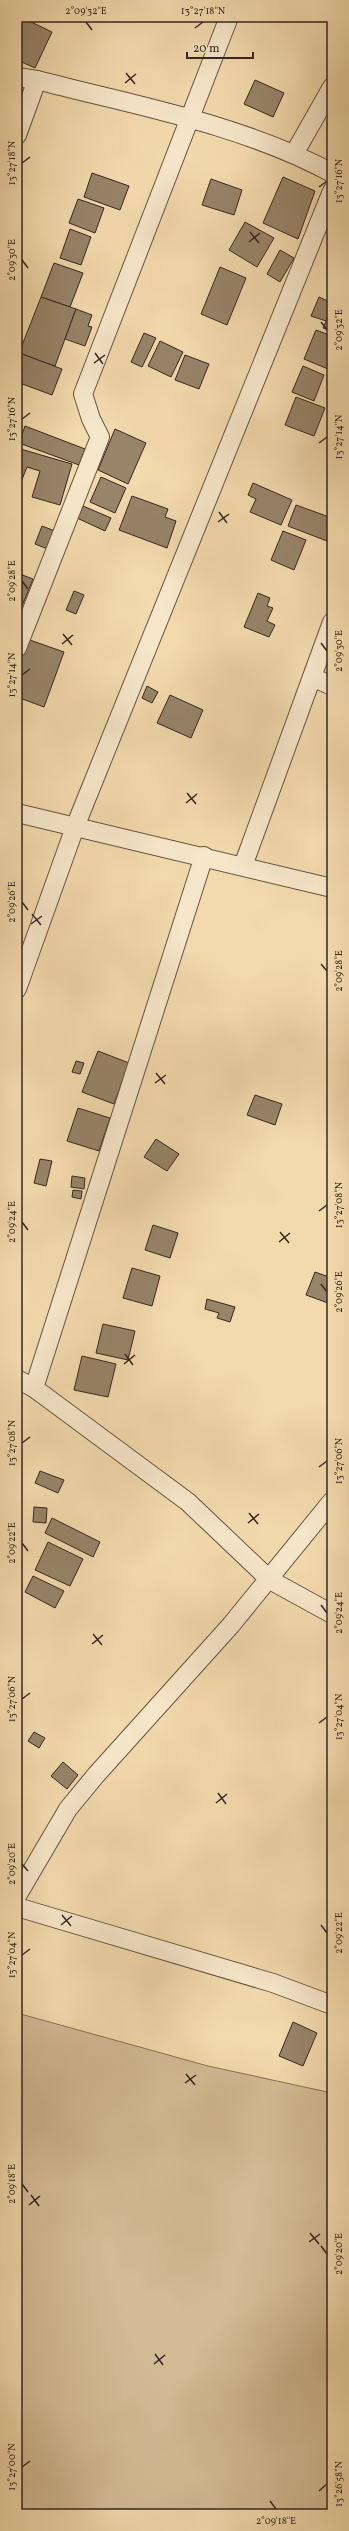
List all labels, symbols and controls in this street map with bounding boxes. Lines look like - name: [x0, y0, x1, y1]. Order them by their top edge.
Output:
- text: 2°09'32"E: [65, 4, 107, 18]
- text: 13°27'18"N: [181, 4, 226, 18]
- scale bar: [187, 34, 253, 60]
- text: 20 m: [193, 41, 220, 57]
- text: 13°27'18"N: [5, 140, 19, 185]
- text: 13°27'16"N: [332, 158, 346, 203]
- text: 2°09'30"E: [5, 239, 19, 281]
- text: 2°09'32"E: [332, 309, 346, 351]
- text: 13°27'16"N: [5, 396, 19, 441]
- text: 13°27'14"N: [332, 414, 346, 460]
- text: 2°09'28"E: [5, 560, 19, 602]
- text: 2°09'30"E: [332, 630, 346, 672]
- text: 13°27'14"N: [5, 652, 19, 698]
- text: 2°09'26"E: [5, 881, 19, 923]
- text: 2°09'28"E: [332, 950, 346, 992]
- text: 13°27'08"N: [332, 1181, 346, 1228]
- text: 2°09'24"E: [5, 1201, 19, 1243]
- text: 2°09'26"E: [332, 1271, 346, 1313]
- text: 13°27'08"N: [5, 1419, 19, 1466]
- text: 13°27'06"N: [332, 1437, 346, 1484]
- text: 2°09'22"E: [5, 1522, 19, 1564]
- text: 2°09'24"E: [332, 1592, 346, 1634]
- text: 13°27'06"N: [5, 1675, 19, 1722]
- text: 13°27'04"N: [332, 1693, 346, 1740]
- text: 2°09'20"E: [5, 1843, 19, 1885]
- text: 2°09'22"E: [332, 1912, 346, 1954]
- text: 13°27'04"N: [5, 1931, 19, 1978]
- text: 2°09'18"E: [5, 2164, 19, 2204]
- text: 2°09'20"E: [332, 2233, 346, 2275]
- text: 13°27'00"N: [5, 2443, 19, 2491]
- text: 13°26'58"N: [332, 2461, 346, 2507]
- text: 2°09'18"E: [256, 2514, 296, 2528]

